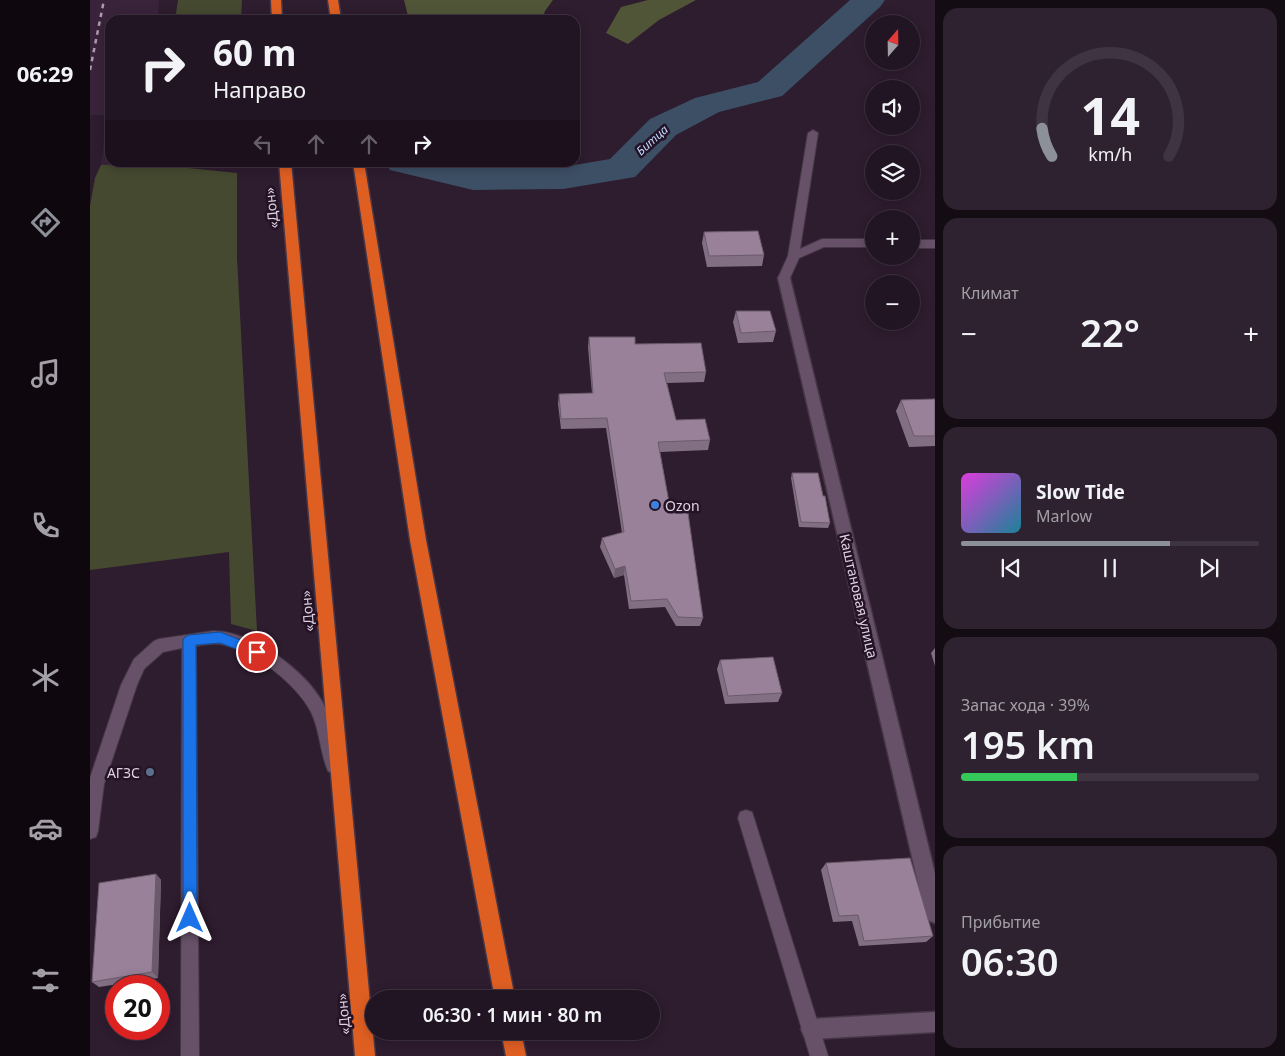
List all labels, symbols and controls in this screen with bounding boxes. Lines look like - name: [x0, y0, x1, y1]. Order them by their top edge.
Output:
- north arrow: [865, 15, 920, 70]
- map controls: [865, 15, 920, 330]
- text: 60 m: [213, 29, 296, 76]
- icon: right: [130, 35, 195, 100]
- text: 06:29: [17, 58, 73, 88]
- text: Направо: [213, 74, 306, 104]
- text: 14: [1080, 79, 1140, 150]
- button: sound: [865, 80, 920, 135]
- water label: Битца: [632, 121, 672, 159]
- icon: left: [249, 130, 277, 158]
- icon: ahead: [302, 130, 330, 158]
- icon: ahead: [355, 130, 383, 158]
- icon: right: [408, 130, 436, 158]
- text: km/h: [1088, 142, 1132, 166]
- button: layers: [865, 145, 920, 200]
- street label: «Дон»: [259, 186, 283, 230]
- icon: directions: [28, 205, 63, 240]
- button: +: [865, 210, 920, 265]
- button: −: [865, 275, 920, 330]
- text: Климат: [961, 282, 1019, 304]
- text: 22°: [1080, 306, 1140, 358]
- text: −: [961, 314, 977, 352]
- text: +: [1243, 314, 1259, 352]
- icon: music: [28, 356, 63, 391]
- text: Slow Tide: [1036, 479, 1125, 505]
- place label: Ozon: [665, 496, 700, 515]
- marker: Ozon: [649, 499, 661, 511]
- text: Marlow: [1036, 505, 1092, 527]
- icon: phone: [28, 508, 63, 543]
- street label: Каштановая улица: [835, 532, 883, 660]
- icon: previous: [997, 554, 1025, 582]
- icon: pause: [1096, 554, 1124, 582]
- icon: next: [1195, 554, 1223, 582]
- street label: «Дон»: [296, 590, 318, 632]
- pin: [236, 631, 278, 673]
- icon: arrive: [243, 638, 271, 666]
- icon: climate: [28, 660, 63, 695]
- text: Запас хода · 39%: [961, 694, 1090, 716]
- text: 195 km: [961, 718, 1095, 770]
- place label: АГЗС: [107, 763, 140, 782]
- marker: АГЗС: [144, 766, 156, 778]
- icon: car: [28, 811, 63, 846]
- position arrow: [163, 891, 215, 943]
- text: Прибытие: [961, 911, 1040, 933]
- text: 06:30: [961, 935, 1058, 987]
- icon: filters: [28, 963, 63, 998]
- speed limit sign: 20: [105, 975, 170, 1040]
- street label: «Дон»: [332, 993, 354, 1035]
- text: 06:30 · 1 мин · 80 m: [423, 1002, 602, 1028]

